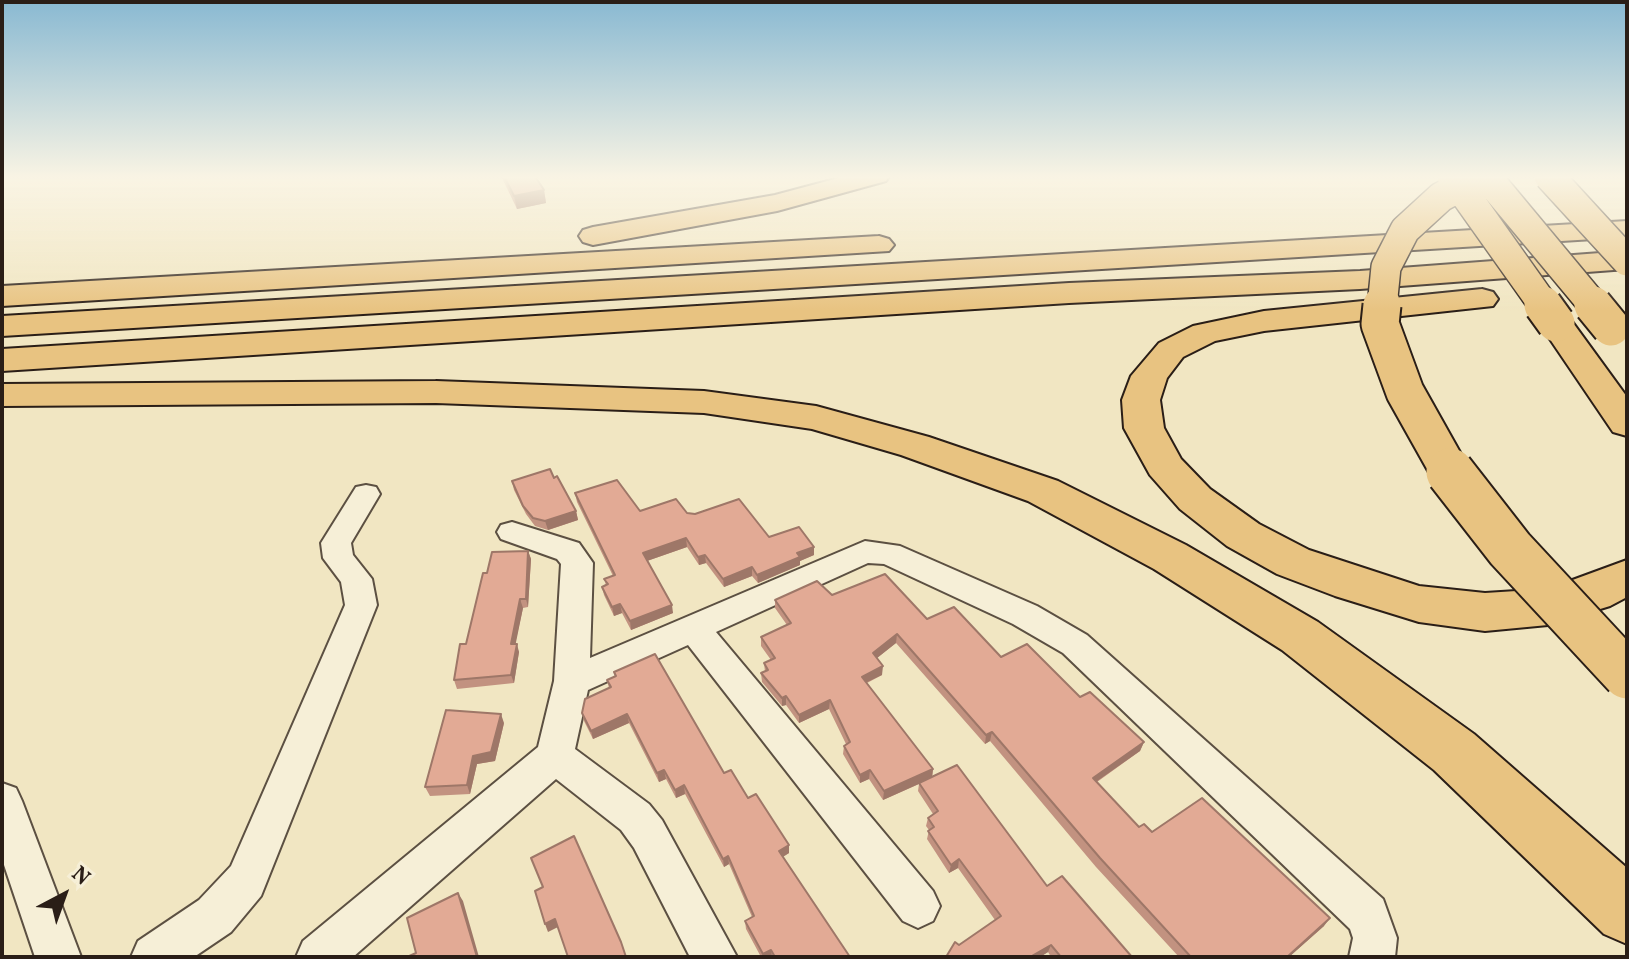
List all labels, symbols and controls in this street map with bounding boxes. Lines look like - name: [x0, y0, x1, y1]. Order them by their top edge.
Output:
- north arrow: [24, 855, 104, 935]
- text: N: [64, 860, 96, 893]

